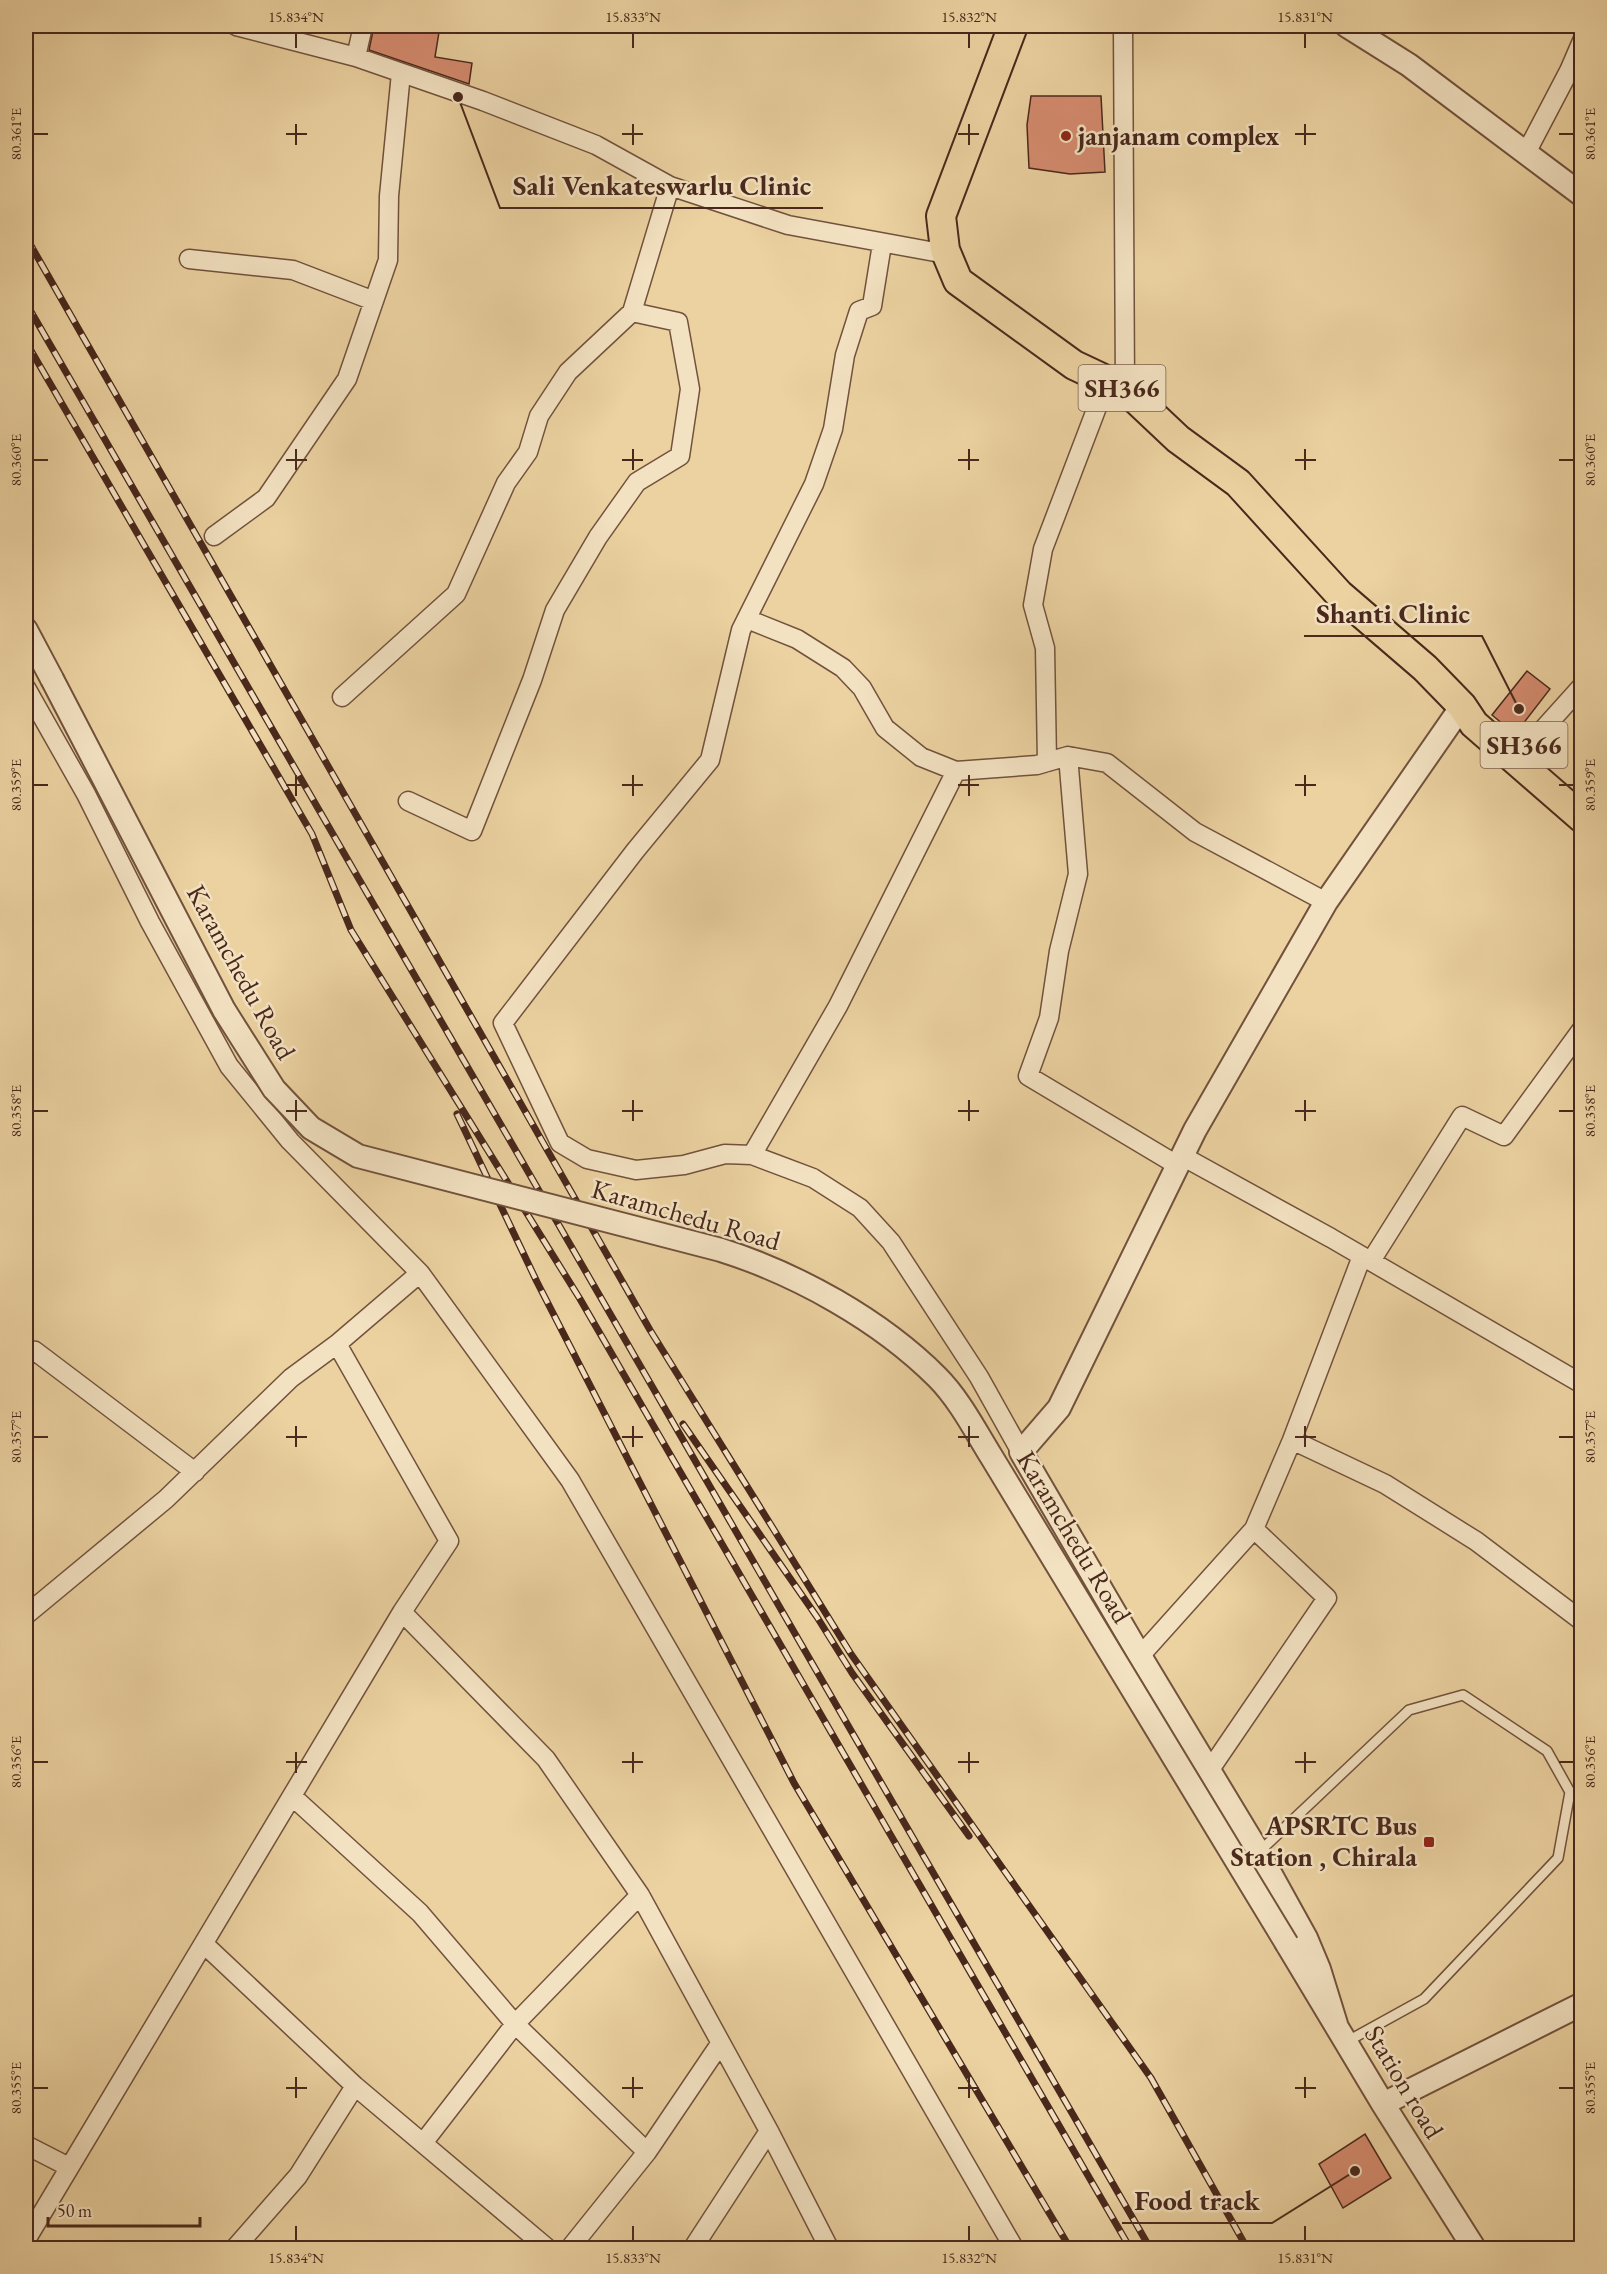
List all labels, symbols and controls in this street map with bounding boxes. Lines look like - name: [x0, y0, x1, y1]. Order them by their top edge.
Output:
- text: 15.834°N: [268, 7, 324, 26]
- text: 15.833°N: [605, 7, 661, 26]
- text: 15.832°N: [941, 7, 997, 26]
- text: 15.831°N: [1277, 7, 1333, 26]
- text: 80.361°E: [6, 107, 25, 160]
- text: 80.361°E: [1580, 107, 1599, 160]
- place label: janjanam complex: [1077, 118, 1280, 153]
- marker: janjanam complex: [1059, 129, 1073, 143]
- callout: Sali Venkateswarlu Clinic: [500, 162, 823, 208]
- text: Sali Venkateswarlu Clinic: [513, 167, 811, 203]
- road number: SH366: [1078, 365, 1166, 411]
- text: 80.360°E: [6, 433, 25, 486]
- text: 80.360°E: [1580, 433, 1599, 486]
- callout: Shanti Clinic: [1304, 590, 1482, 636]
- text: Shanti Clinic: [1316, 595, 1470, 631]
- road number: SH366: [1480, 722, 1568, 768]
- text: 80.359°E: [6, 758, 25, 811]
- text: 80.359°E: [1580, 758, 1599, 811]
- street label: Karamchedu Road: [179, 878, 304, 1066]
- text: 80.358°E: [6, 1084, 25, 1137]
- text: 80.358°E: [1580, 1084, 1599, 1137]
- street label: Karamchedu Road: [588, 1171, 785, 1258]
- text: 80.357°E: [6, 1410, 25, 1463]
- text: 80.357°E: [1580, 1410, 1599, 1463]
- street label: Karamchedu Road: [1009, 1444, 1140, 1630]
- text: 80.356°E: [6, 1735, 25, 1788]
- text: 80.356°E: [1580, 1735, 1599, 1788]
- place label: APSRTC Bus Station , Chirala: [1231, 1808, 1417, 1874]
- marker: APSRTC Bus Station , Chirala: [1422, 1835, 1436, 1849]
- street label: Station road: [1357, 2019, 1452, 2145]
- text: 80.355°E: [6, 2061, 25, 2114]
- text: 80.355°E: [1580, 2061, 1599, 2114]
- callout: Food track: [1122, 2177, 1272, 2223]
- text: Food track: [1134, 2182, 1261, 2218]
- scale bar: [48, 2190, 200, 2228]
- text: 50 m: [57, 2199, 92, 2222]
- text: 15.834°N: [268, 2248, 324, 2267]
- text: 15.833°N: [605, 2248, 661, 2267]
- text: 15.832°N: [941, 2248, 997, 2267]
- text: 15.831°N: [1277, 2248, 1333, 2267]

